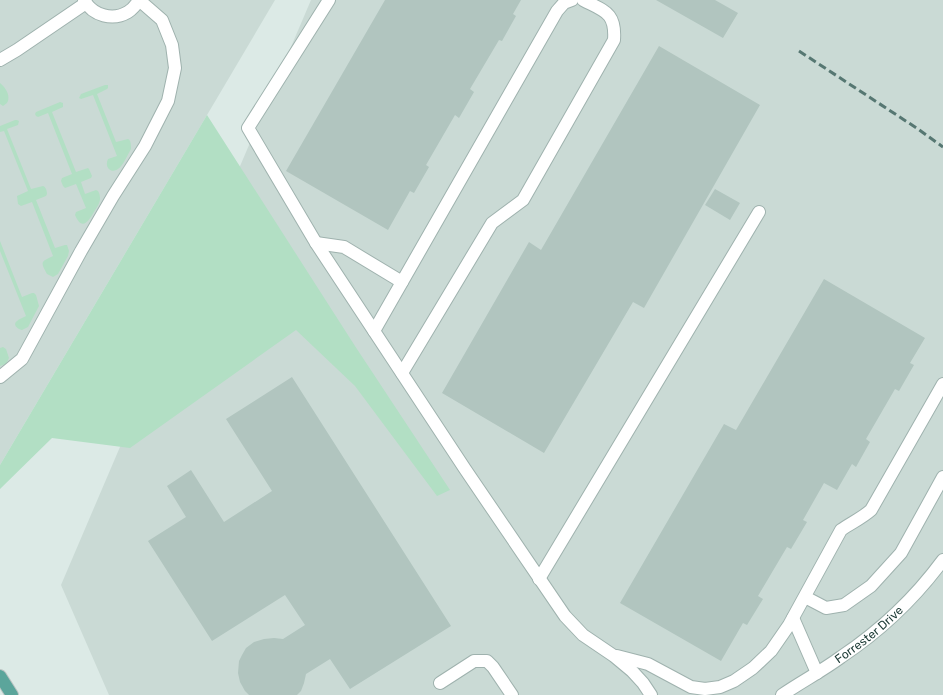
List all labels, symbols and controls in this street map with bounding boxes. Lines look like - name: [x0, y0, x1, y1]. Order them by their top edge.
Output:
- street label: Forrester Drive: [832, 603, 906, 666]

